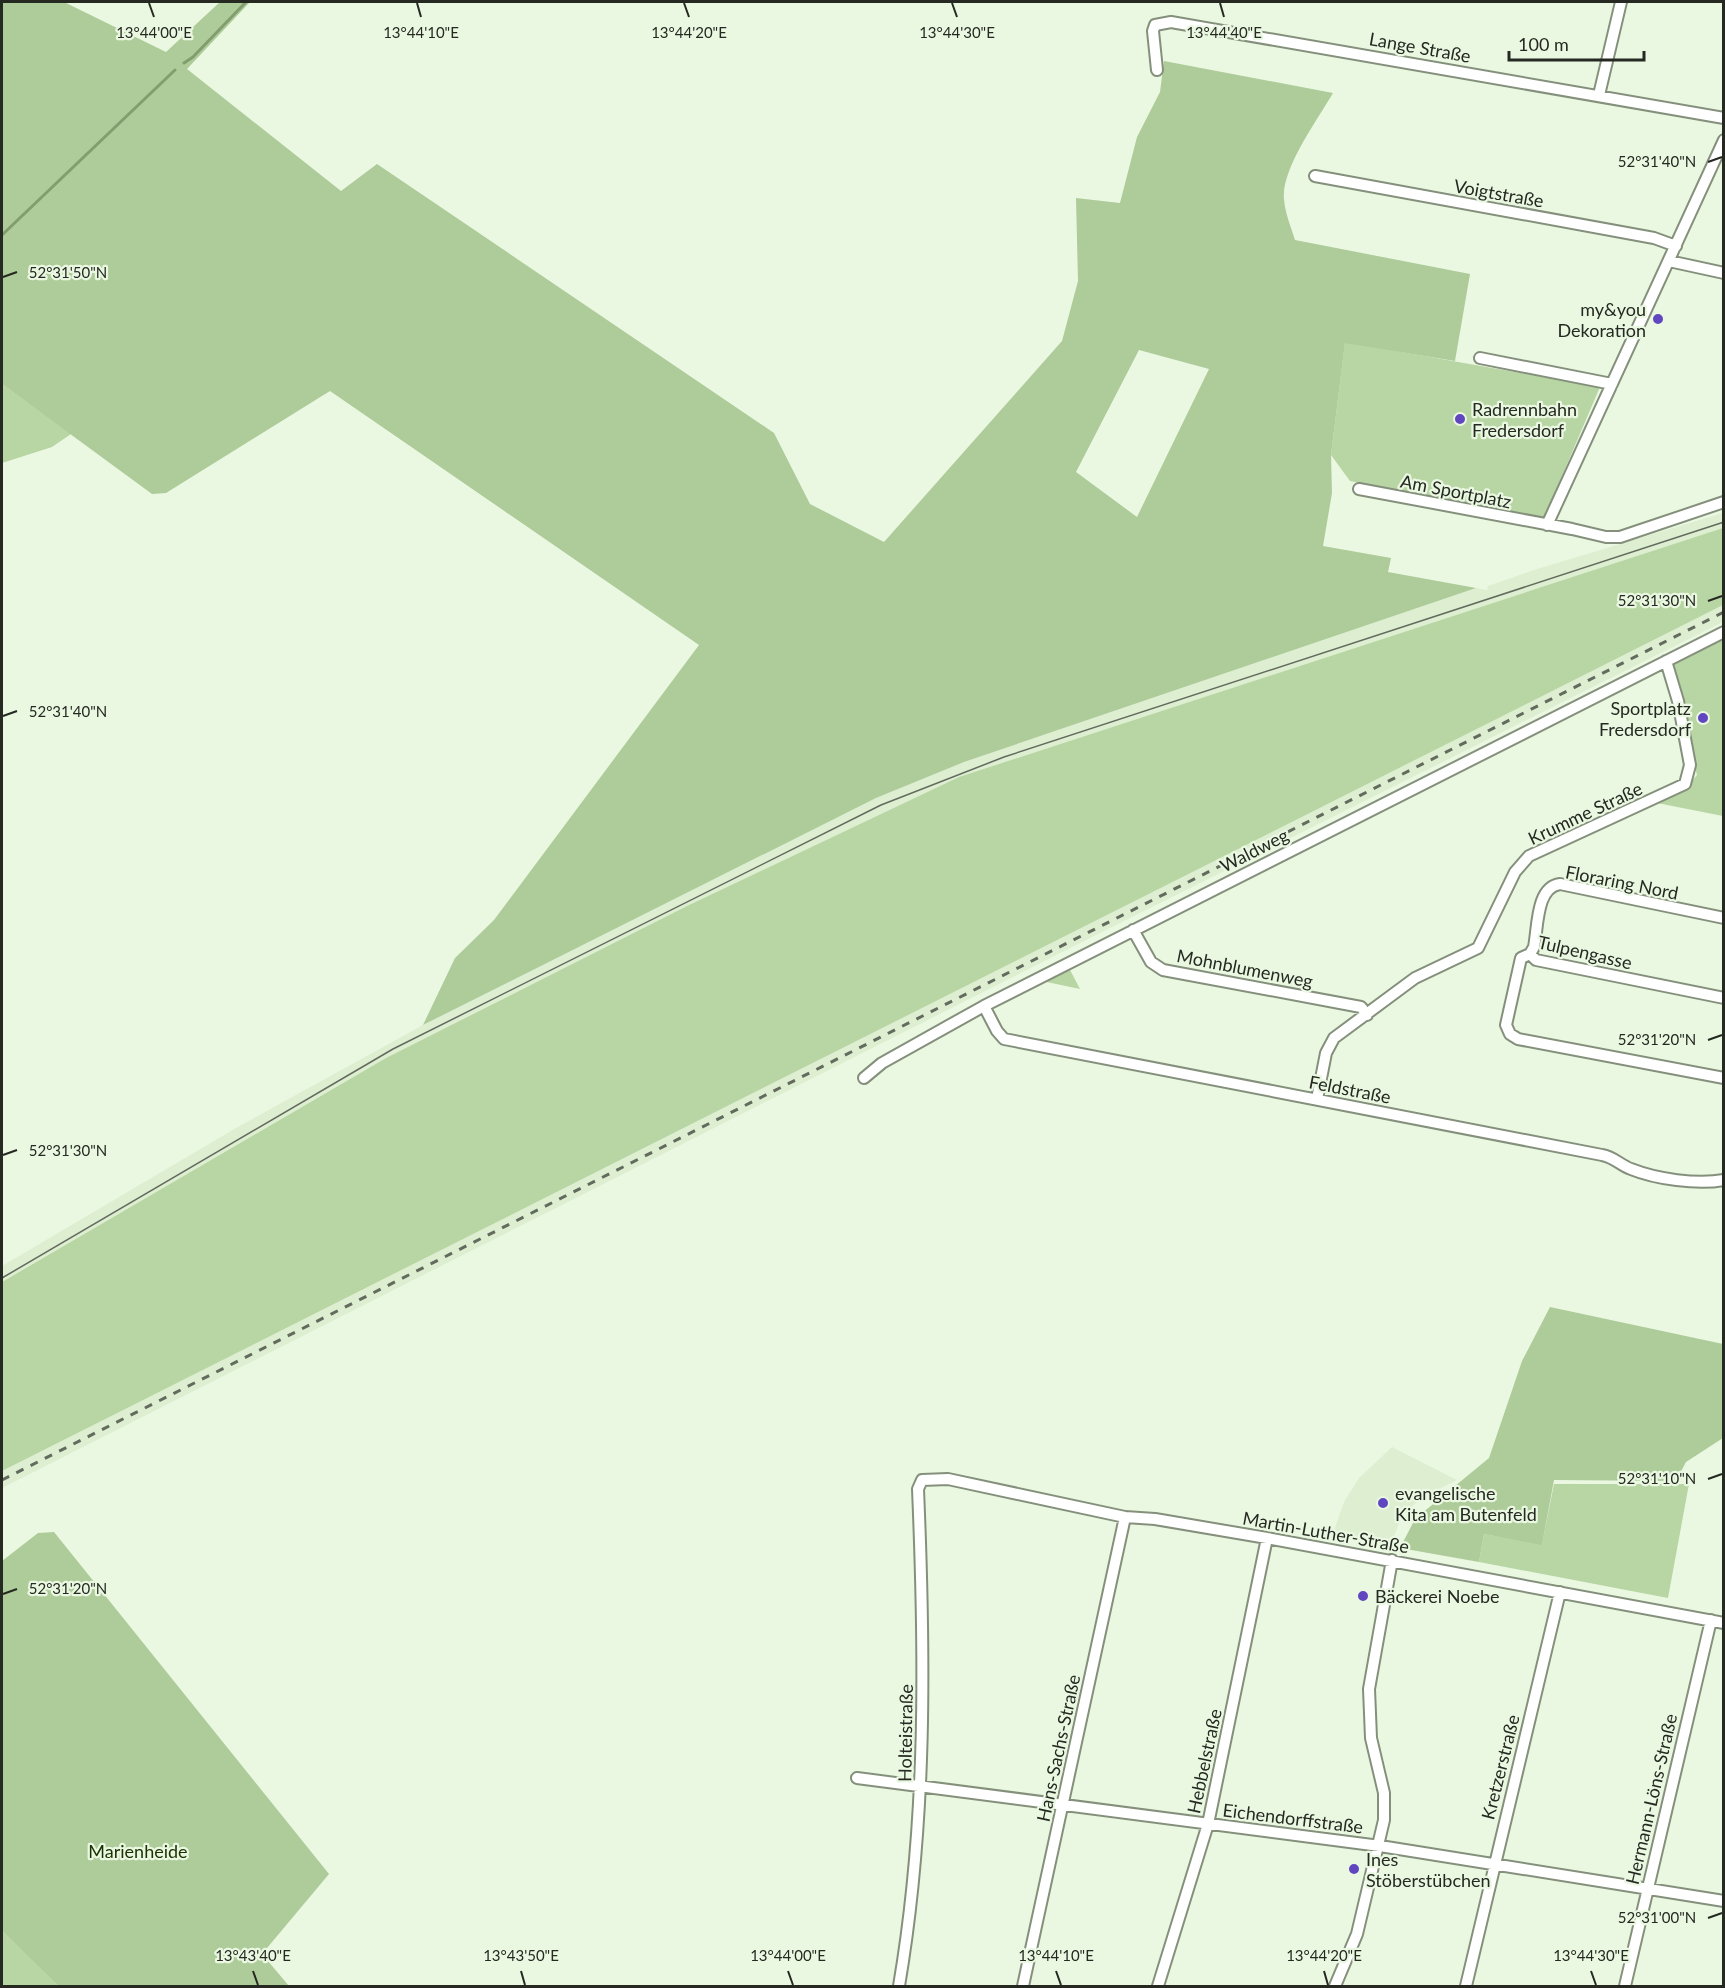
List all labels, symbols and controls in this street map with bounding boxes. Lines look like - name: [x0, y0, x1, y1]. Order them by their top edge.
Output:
- text: 13°44'00"E: [116, 23, 192, 41]
- text: 13°44'10"E: [383, 23, 459, 41]
- text: 13°44'20"E: [651, 23, 727, 41]
- text: 13°44'30"E: [919, 23, 995, 41]
- text: 13°44'40"E: [1186, 23, 1262, 41]
- scale bar: [1509, 24, 1644, 62]
- street label: Lange Straße: [1368, 27, 1472, 67]
- text: 100 m: [1518, 33, 1569, 55]
- text: 52°31'40"N: [1618, 152, 1696, 170]
- street label: Voigtstraße: [1452, 174, 1546, 212]
- text: 52°31'50"N: [29, 263, 107, 281]
- place label: my&you Dekoration: [1558, 298, 1646, 341]
- marker: my&you Dekoration: [1651, 312, 1665, 326]
- place label: Radrennbahn Fredersdorf: [1472, 398, 1577, 441]
- marker: Radrennbahn Fredersdorf: [1453, 412, 1467, 426]
- street label: Am Sportplatz: [1399, 469, 1513, 513]
- text: 52°31'30"N: [1618, 591, 1696, 609]
- place label: Sportplatz Fredersdorf: [1599, 697, 1692, 740]
- text: 52°31'40"N: [29, 702, 107, 720]
- marker: Sportplatz Fredersdorf: [1696, 711, 1710, 725]
- street label: Krumme Straße: [1524, 777, 1646, 849]
- street label: Waldweg: [1216, 823, 1292, 877]
- street label: Floraring Nord: [1564, 860, 1680, 904]
- street label: Tulpengasse: [1536, 930, 1634, 974]
- street label: Mohnblumenweg: [1175, 944, 1315, 992]
- text: 52°31'20"N: [1618, 1030, 1696, 1048]
- street label: Feldstraße: [1307, 1070, 1393, 1108]
- text: 52°31'30"N: [29, 1141, 107, 1159]
- text: 52°31'10"N: [1618, 1469, 1696, 1487]
- place label: evangelische Kita am Butenfeld: [1395, 1482, 1537, 1525]
- marker: evangelische Kita am Butenfeld: [1376, 1496, 1390, 1510]
- street label: Martin-Luther-Straße: [1241, 1507, 1411, 1557]
- text: 52°31'20"N: [29, 1579, 107, 1597]
- place label: Bäckerei Noebe: [1375, 1585, 1500, 1607]
- marker: Bäckerei Noebe: [1356, 1589, 1370, 1603]
- street label: Hans-Sachs-Straße: [1032, 1672, 1084, 1824]
- street label: Holteistraße: [893, 1684, 917, 1782]
- street label: Hebbelstraße: [1182, 1707, 1226, 1815]
- street label: Kretzerstraße: [1476, 1712, 1524, 1822]
- street label: Hermann-Löns-Straße: [1621, 1712, 1681, 1886]
- street label: Eichendorffstraße: [1222, 1798, 1364, 1838]
- park label: Marienheide: [88, 1840, 188, 1862]
- place label: Ines Stöberstübchen: [1366, 1848, 1491, 1891]
- marker: Ines Stöberstübchen: [1347, 1862, 1361, 1876]
- text: 52°31'00"N: [1618, 1908, 1696, 1926]
- text: 13°43'40"E: [215, 1946, 291, 1964]
- text: 13°43'50"E: [483, 1946, 559, 1964]
- text: 13°44'00"E: [750, 1946, 826, 1964]
- text: 13°44'10"E: [1018, 1946, 1094, 1964]
- text: 13°44'20"E: [1286, 1946, 1362, 1964]
- text: 13°44'30"E: [1553, 1946, 1629, 1964]

